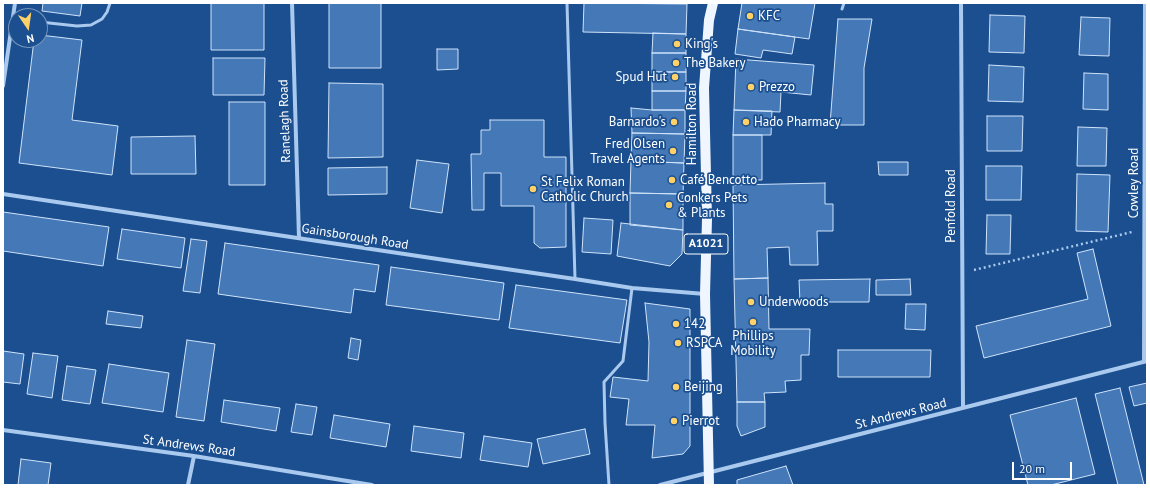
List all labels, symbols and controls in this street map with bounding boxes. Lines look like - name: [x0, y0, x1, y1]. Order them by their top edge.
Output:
- north arrow: [8, 8, 48, 48]
- place label: KFC: [758, 8, 780, 24]
- marker: KFC: [745, 11, 755, 21]
- text: N: [25, 31, 36, 46]
- place label: King's: [685, 36, 718, 52]
- marker: King's: [672, 39, 682, 49]
- place label: The Bakery: [684, 55, 746, 71]
- marker: The Bakery: [671, 58, 681, 68]
- place label: Spud Hut: [615, 69, 667, 85]
- marker: Spud Hut: [670, 72, 680, 82]
- street label: Ranelagh Road: [276, 79, 294, 163]
- place label: Prezzo: [759, 79, 795, 95]
- marker: Prezzo: [746, 82, 756, 92]
- street label: Hamilton Road: [684, 83, 700, 165]
- place label: Barnardo's: [609, 114, 666, 130]
- place label: Hado Pharmacy: [754, 114, 841, 130]
- marker: Barnardo's: [669, 117, 679, 127]
- marker: Hado Pharmacy: [741, 117, 751, 127]
- place label: Fred Olsen Travel Agents: [590, 136, 665, 167]
- marker: Fred Olsen Travel Agents: [668, 146, 678, 156]
- street label: Cowley Road: [1126, 148, 1142, 218]
- street label: Penfold Road: [943, 169, 959, 243]
- place label: Café Bencotto: [680, 172, 757, 188]
- place label: St Felix Roman Catholic Church: [541, 174, 629, 205]
- marker: Café Bencotto: [667, 175, 677, 185]
- marker: St Felix Roman Catholic Church: [528, 184, 538, 194]
- place label: Conkers Pets & Plants: [677, 190, 747, 221]
- marker: Conkers Pets & Plants: [664, 200, 674, 210]
- street label: Gainsborough Road: [300, 221, 410, 253]
- road number: A1021: [684, 234, 728, 254]
- place label: Underwoods: [759, 294, 828, 310]
- marker: Underwoods: [746, 297, 756, 307]
- place label: 142: [684, 316, 705, 332]
- marker: Phillips Mobility: [748, 317, 758, 327]
- marker: 142: [671, 319, 681, 329]
- place label: Phillips Mobility: [730, 328, 776, 359]
- place label: RSPCA: [686, 335, 722, 351]
- marker: RSPCA: [673, 338, 683, 348]
- place label: Beijing: [684, 379, 723, 395]
- marker: Beijing: [671, 382, 681, 392]
- street label: St Andrews Road: [854, 395, 948, 433]
- place label: Pierrot: [682, 413, 720, 429]
- marker: Pierrot: [669, 416, 679, 426]
- street label: St Andrews Road: [142, 432, 236, 460]
- scale bar: [1014, 454, 1074, 480]
- text: 20 m: [1019, 461, 1045, 476]

